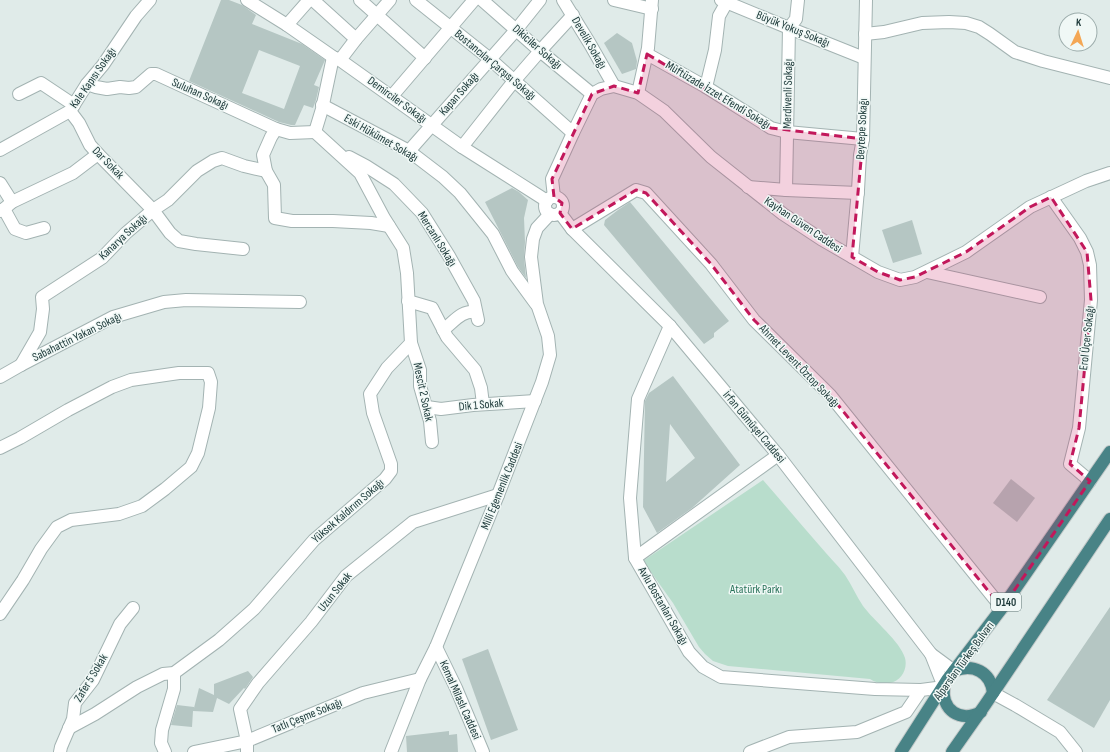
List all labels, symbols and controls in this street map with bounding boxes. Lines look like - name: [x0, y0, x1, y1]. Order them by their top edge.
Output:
- street label: Büyük Yokuş Sokağı: [754, 7, 832, 51]
- north arrow: [1058, 12, 1098, 52]
- street label: Develik Sokağı: [568, 14, 610, 72]
- text: K: [1075, 16, 1082, 29]
- street label: Dikiciler Sokağı: [509, 21, 565, 73]
- street label: Bostancılar Çarşısı Sokağı: [451, 26, 539, 104]
- street label: Kale Kapısı Sokağı: [67, 45, 119, 111]
- street label: Müftüzade İzzet Efendi Sokağı: [663, 58, 773, 132]
- street label: Merdivenli Sokağı: [780, 59, 796, 129]
- street label: Kapan Sokağı: [436, 69, 482, 119]
- street label: Demirciler Sokağı: [364, 73, 430, 127]
- street label: Suluhan Sokağı: [169, 75, 231, 113]
- street label: Beytepe Sokağı: [853, 98, 871, 160]
- street label: Eski Hükümet Sokağı: [341, 111, 421, 165]
- street label: Dar Sokak: [89, 144, 127, 183]
- street label: Kayhan Güven Caddesi: [761, 194, 845, 256]
- street label: Mercanlı Sokağı: [414, 209, 460, 269]
- street label: Kanarya Sokağı: [96, 211, 150, 263]
- street label: Erol Üçer Sokağı: [1076, 305, 1098, 371]
- street label: Sabahattin Yakan Sokağı: [30, 309, 124, 365]
- street label: Ahmet Levent Öztop Sokağı: [755, 321, 842, 411]
- street label: Mescit 2 Sokak: [409, 361, 437, 423]
- street label: İrfan Gümüşel Caddesi: [719, 388, 789, 466]
- street label: Dik 1 Sokak: [458, 396, 504, 414]
- street label: Milli Egemenlik Caddesi: [478, 440, 526, 532]
- street label: Yüksek Kaldırım Sokağı: [309, 476, 387, 546]
- street label: Avlu Bostanları Sokağı: [634, 563, 691, 648]
- street label: Uzun Sokak: [315, 569, 356, 615]
- park label: Atatürk Parkı: [729, 582, 782, 597]
- road number: D140: [991, 593, 1021, 611]
- street label: Alparslan Türkeş Bulvarı: [930, 619, 998, 704]
- street label: Zafer 5 Sokak: [71, 651, 111, 705]
- street label: Kemal Milaslı Caddesi: [436, 658, 484, 742]
- street label: Tatlı Çeşme Sokağı: [270, 695, 344, 737]

